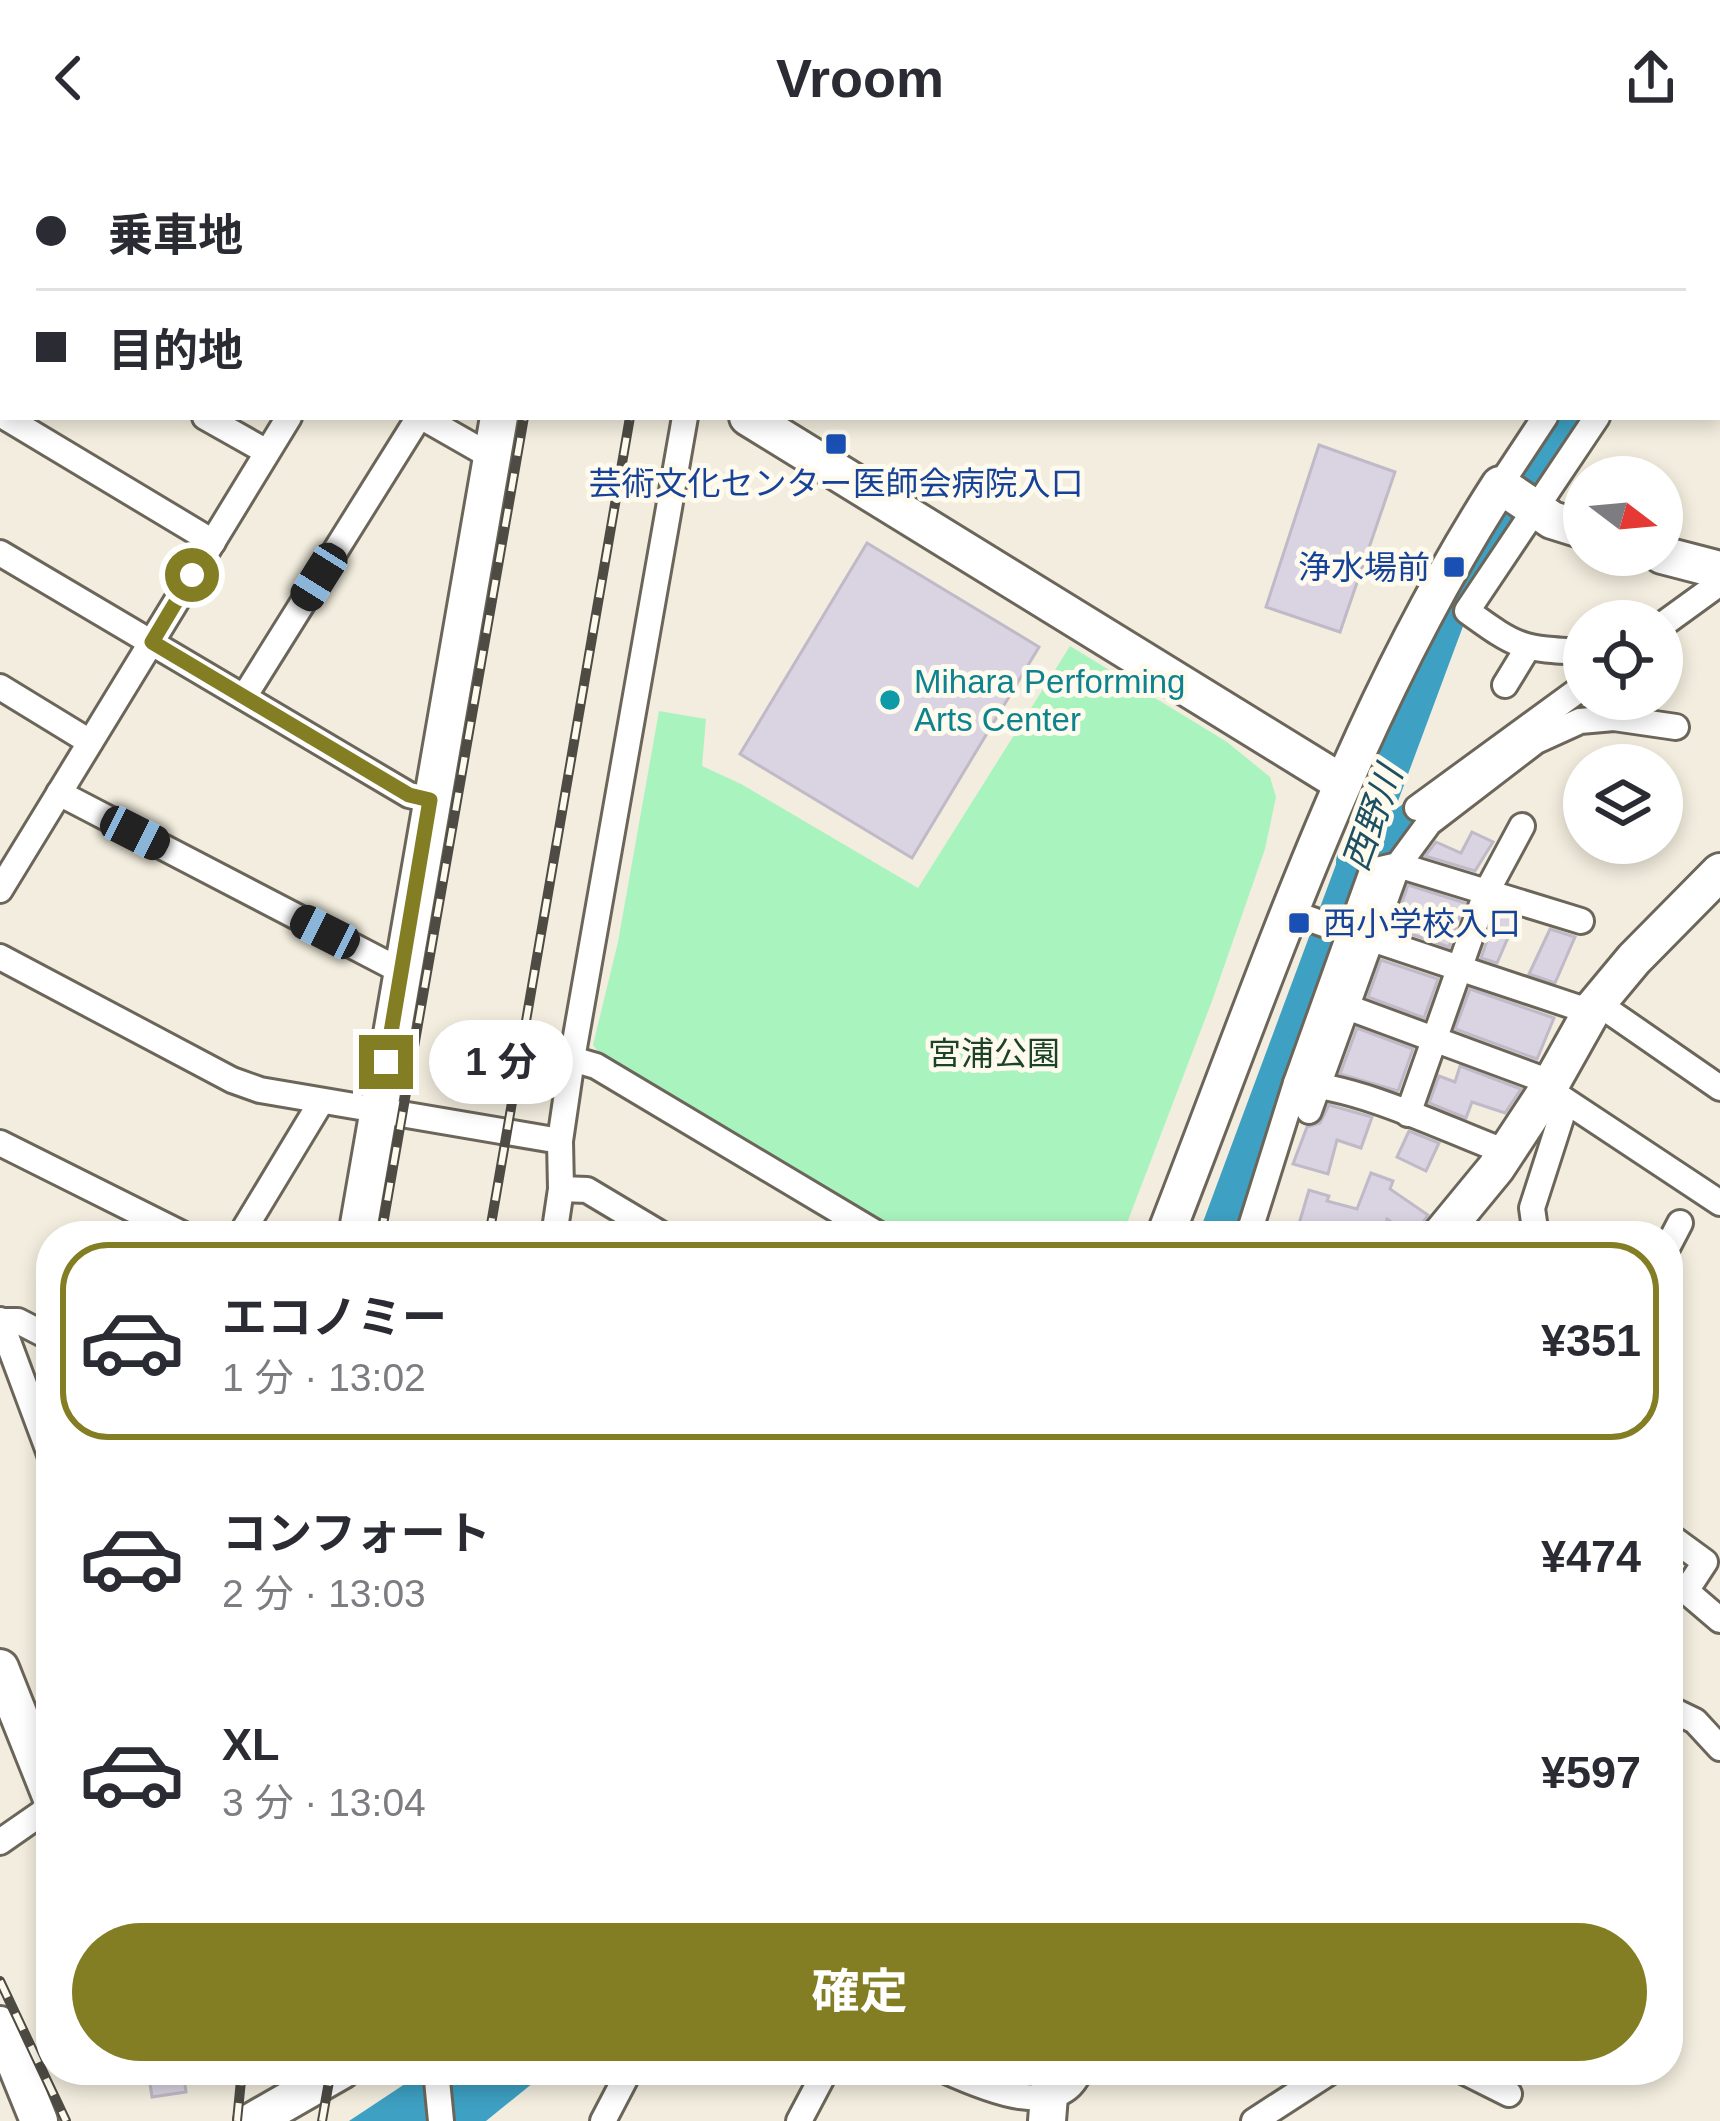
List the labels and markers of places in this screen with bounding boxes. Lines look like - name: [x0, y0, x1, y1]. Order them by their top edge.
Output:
- marker: 芸術文化センター医師会病院入口: [823, 431, 849, 457]
- place label: 芸術文化センター医師会病院入口: [589, 465, 1084, 502]
- place label: 浄水場前: [1298, 549, 1430, 586]
- marker: 浄水場前: [1441, 554, 1467, 580]
- place label: Mihara Performing Arts Center: [914, 663, 1185, 738]
- marker: Mihara Performing Arts Center: [877, 687, 903, 713]
- place label: 西小学校入口: [1323, 905, 1521, 942]
- marker: 西小学校入口: [1286, 910, 1312, 936]

